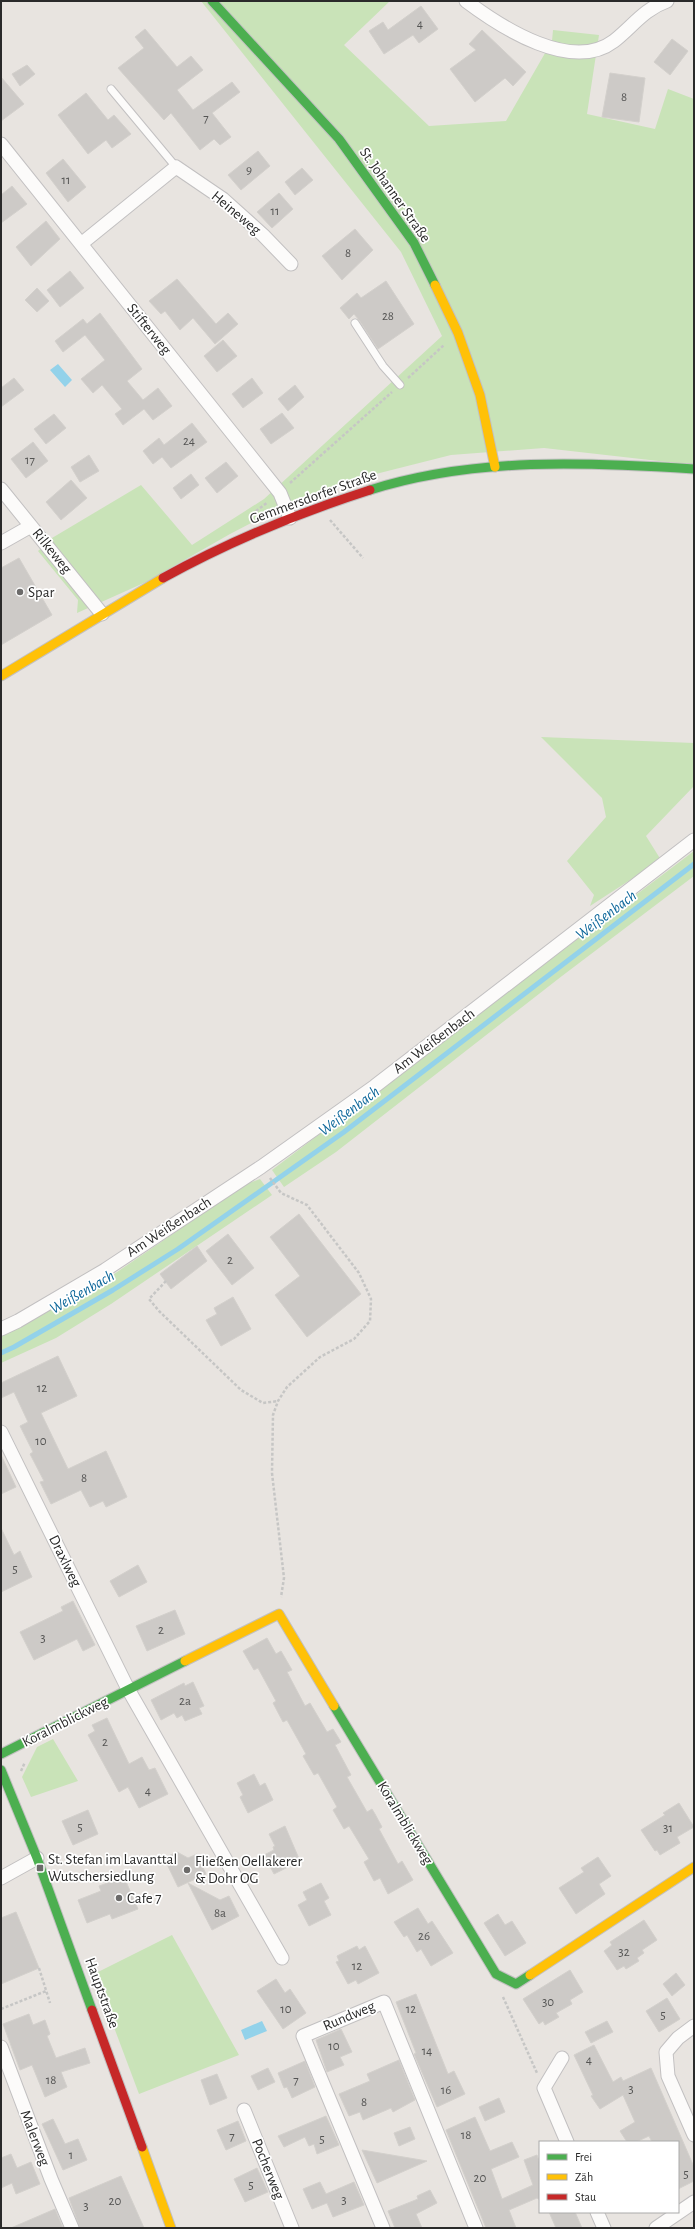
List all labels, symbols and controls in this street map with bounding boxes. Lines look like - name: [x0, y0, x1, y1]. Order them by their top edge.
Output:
- house number: 4: [417, 18, 423, 31]
- house number: 8: [621, 91, 627, 104]
- house number: 7: [203, 112, 209, 125]
- street label: St. Johanner Straße: [357, 145, 433, 245]
- house number: 9: [246, 164, 252, 177]
- house number: 11: [62, 174, 70, 187]
- street label: Heineweg: [209, 188, 264, 238]
- house number: 11: [271, 205, 279, 218]
- house number: 8: [345, 247, 351, 260]
- street label: Stifterweg: [124, 301, 174, 358]
- house number: 28: [382, 310, 394, 323]
- house number: 24: [183, 435, 195, 448]
- house number: 17: [25, 454, 36, 467]
- street label: Gemmersdorfer Straße: [248, 467, 379, 527]
- street label: Rilkeweg: [29, 526, 75, 577]
- place label: Spar: [28, 585, 54, 600]
- marker: Spar: [15, 587, 25, 597]
- water label: Weißenbach: [573, 887, 639, 943]
- street label: Am Weißenbach: [391, 1006, 477, 1076]
- water label: Weißenbach: [316, 1083, 382, 1139]
- street label: Am Weißenbach: [124, 1194, 214, 1260]
- house number: 2: [227, 1254, 233, 1267]
- water label: Weißenbach: [47, 1267, 117, 1317]
- house number: 12: [37, 1382, 47, 1395]
- house number: 10: [35, 1435, 47, 1448]
- house number: 8: [81, 1472, 87, 1485]
- street label: Draxlweg: [46, 1533, 84, 1590]
- house number: 5: [12, 1563, 18, 1576]
- house number: 2: [158, 1624, 164, 1637]
- house number: 3: [40, 1632, 46, 1645]
- street label: Koralmblickweg: [20, 1694, 111, 1750]
- house number: 2a: [179, 1695, 191, 1708]
- house number: 2: [102, 1736, 108, 1749]
- street label: Koralmblickweg: [374, 1779, 436, 1868]
- house number: 4: [145, 1785, 151, 1798]
- house number: 5: [77, 1821, 83, 1834]
- house number: 31: [663, 1822, 673, 1835]
- place label: St. Stefan im Lavanttal Wutschersiedlung: [48, 1852, 177, 1884]
- place label: Fließen Oellakerer & Dohr OG: [195, 1854, 302, 1886]
- marker: St. Stefan im Lavanttal Wutschersiedlung: [35, 1863, 45, 1873]
- marker: Fließen Oellakerer & Dohr OG: [182, 1865, 192, 1875]
- place label: Cafe 7: [127, 1891, 162, 1906]
- marker: Cafe 7: [114, 1893, 124, 1903]
- house number: 8a: [214, 1907, 226, 1920]
- house number: 26: [418, 1930, 430, 1943]
- house number: 32: [618, 1946, 630, 1959]
- street label: Hauptstraße: [82, 1956, 122, 2030]
- house number: 12: [352, 1960, 362, 1973]
- house number: 30: [542, 1996, 554, 2009]
- street label: Rundweg: [321, 1998, 378, 2034]
- house number: 10: [280, 2003, 292, 2016]
- house number: 12: [406, 2003, 416, 2016]
- house number: 5: [660, 2009, 666, 2022]
- house number: 10: [328, 2040, 340, 2053]
- house number: 14: [422, 2045, 432, 2058]
- house number: 4: [586, 2054, 592, 2067]
- house number: 18: [46, 2074, 56, 2087]
- house number: 7: [293, 2074, 299, 2087]
- house number: 3: [628, 2083, 634, 2096]
- house number: 16: [441, 2084, 451, 2097]
- house number: 8: [361, 2096, 367, 2109]
- street label: Malerweg: [18, 2108, 53, 2169]
- house number: 18: [461, 2129, 471, 2142]
- house number: 7: [229, 2130, 235, 2143]
- house number: 5: [319, 2133, 325, 2146]
- street label: Pocherweg: [249, 2137, 287, 2202]
- legend: [539, 2141, 679, 2213]
- house number: 1: [69, 2149, 73, 2162]
- text: Frei: [575, 2151, 592, 2163]
- house number: 5: [683, 2168, 689, 2181]
- text: Zäh: [575, 2171, 593, 2183]
- house number: 20: [474, 2172, 487, 2185]
- house number: 5: [248, 2179, 254, 2192]
- text: Stau: [575, 2191, 596, 2203]
- house number: 3: [341, 2194, 347, 2207]
- house number: 20: [109, 2195, 122, 2208]
- house number: 3: [83, 2200, 89, 2213]

